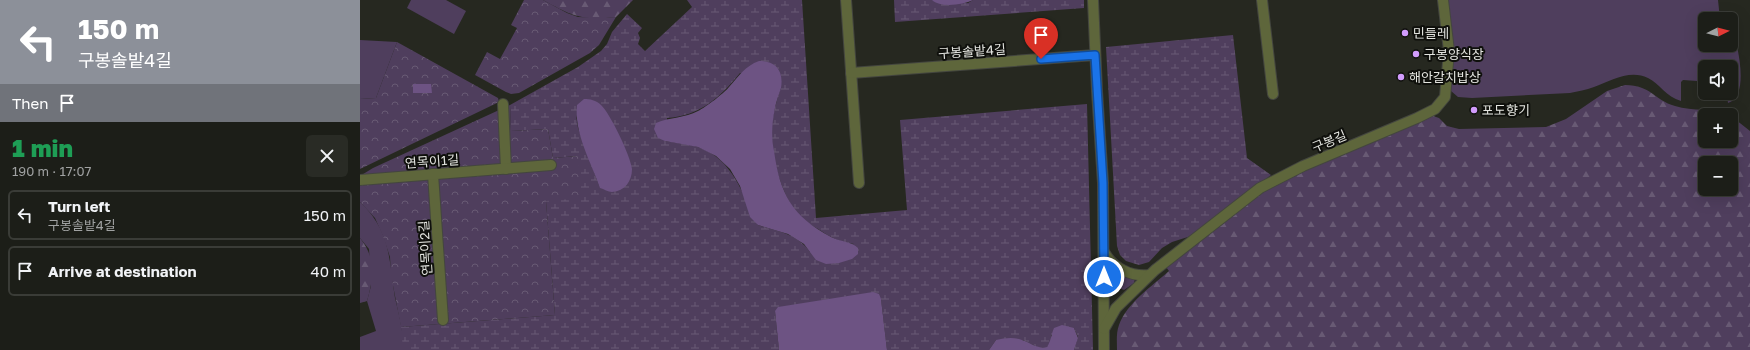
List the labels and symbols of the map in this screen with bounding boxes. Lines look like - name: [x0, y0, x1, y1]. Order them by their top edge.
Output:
- north arrow: [1698, 12, 1738, 52]
- pin: [1024, 18, 1058, 59]
- place label: 민들레: [1413, 25, 1449, 41]
- marker: 민들레: [1400, 28, 1410, 38]
- street label: 구봉솔밭4길: [938, 41, 1006, 61]
- place label: 구봉양식장: [1424, 46, 1484, 62]
- marker: 구봉양식장: [1411, 49, 1421, 59]
- place label: 해안갈치밥상: [1409, 69, 1481, 85]
- marker: 해안갈치밥상: [1396, 72, 1406, 82]
- place label: 포도향기: [1482, 102, 1530, 118]
- marker: 포도향기: [1469, 105, 1479, 115]
- street label: 구봉길: [1309, 127, 1349, 155]
- street label: 연목이1길: [404, 151, 460, 171]
- street label: 연목이2길: [415, 220, 435, 276]
- position arrow: [1083, 256, 1125, 298]

